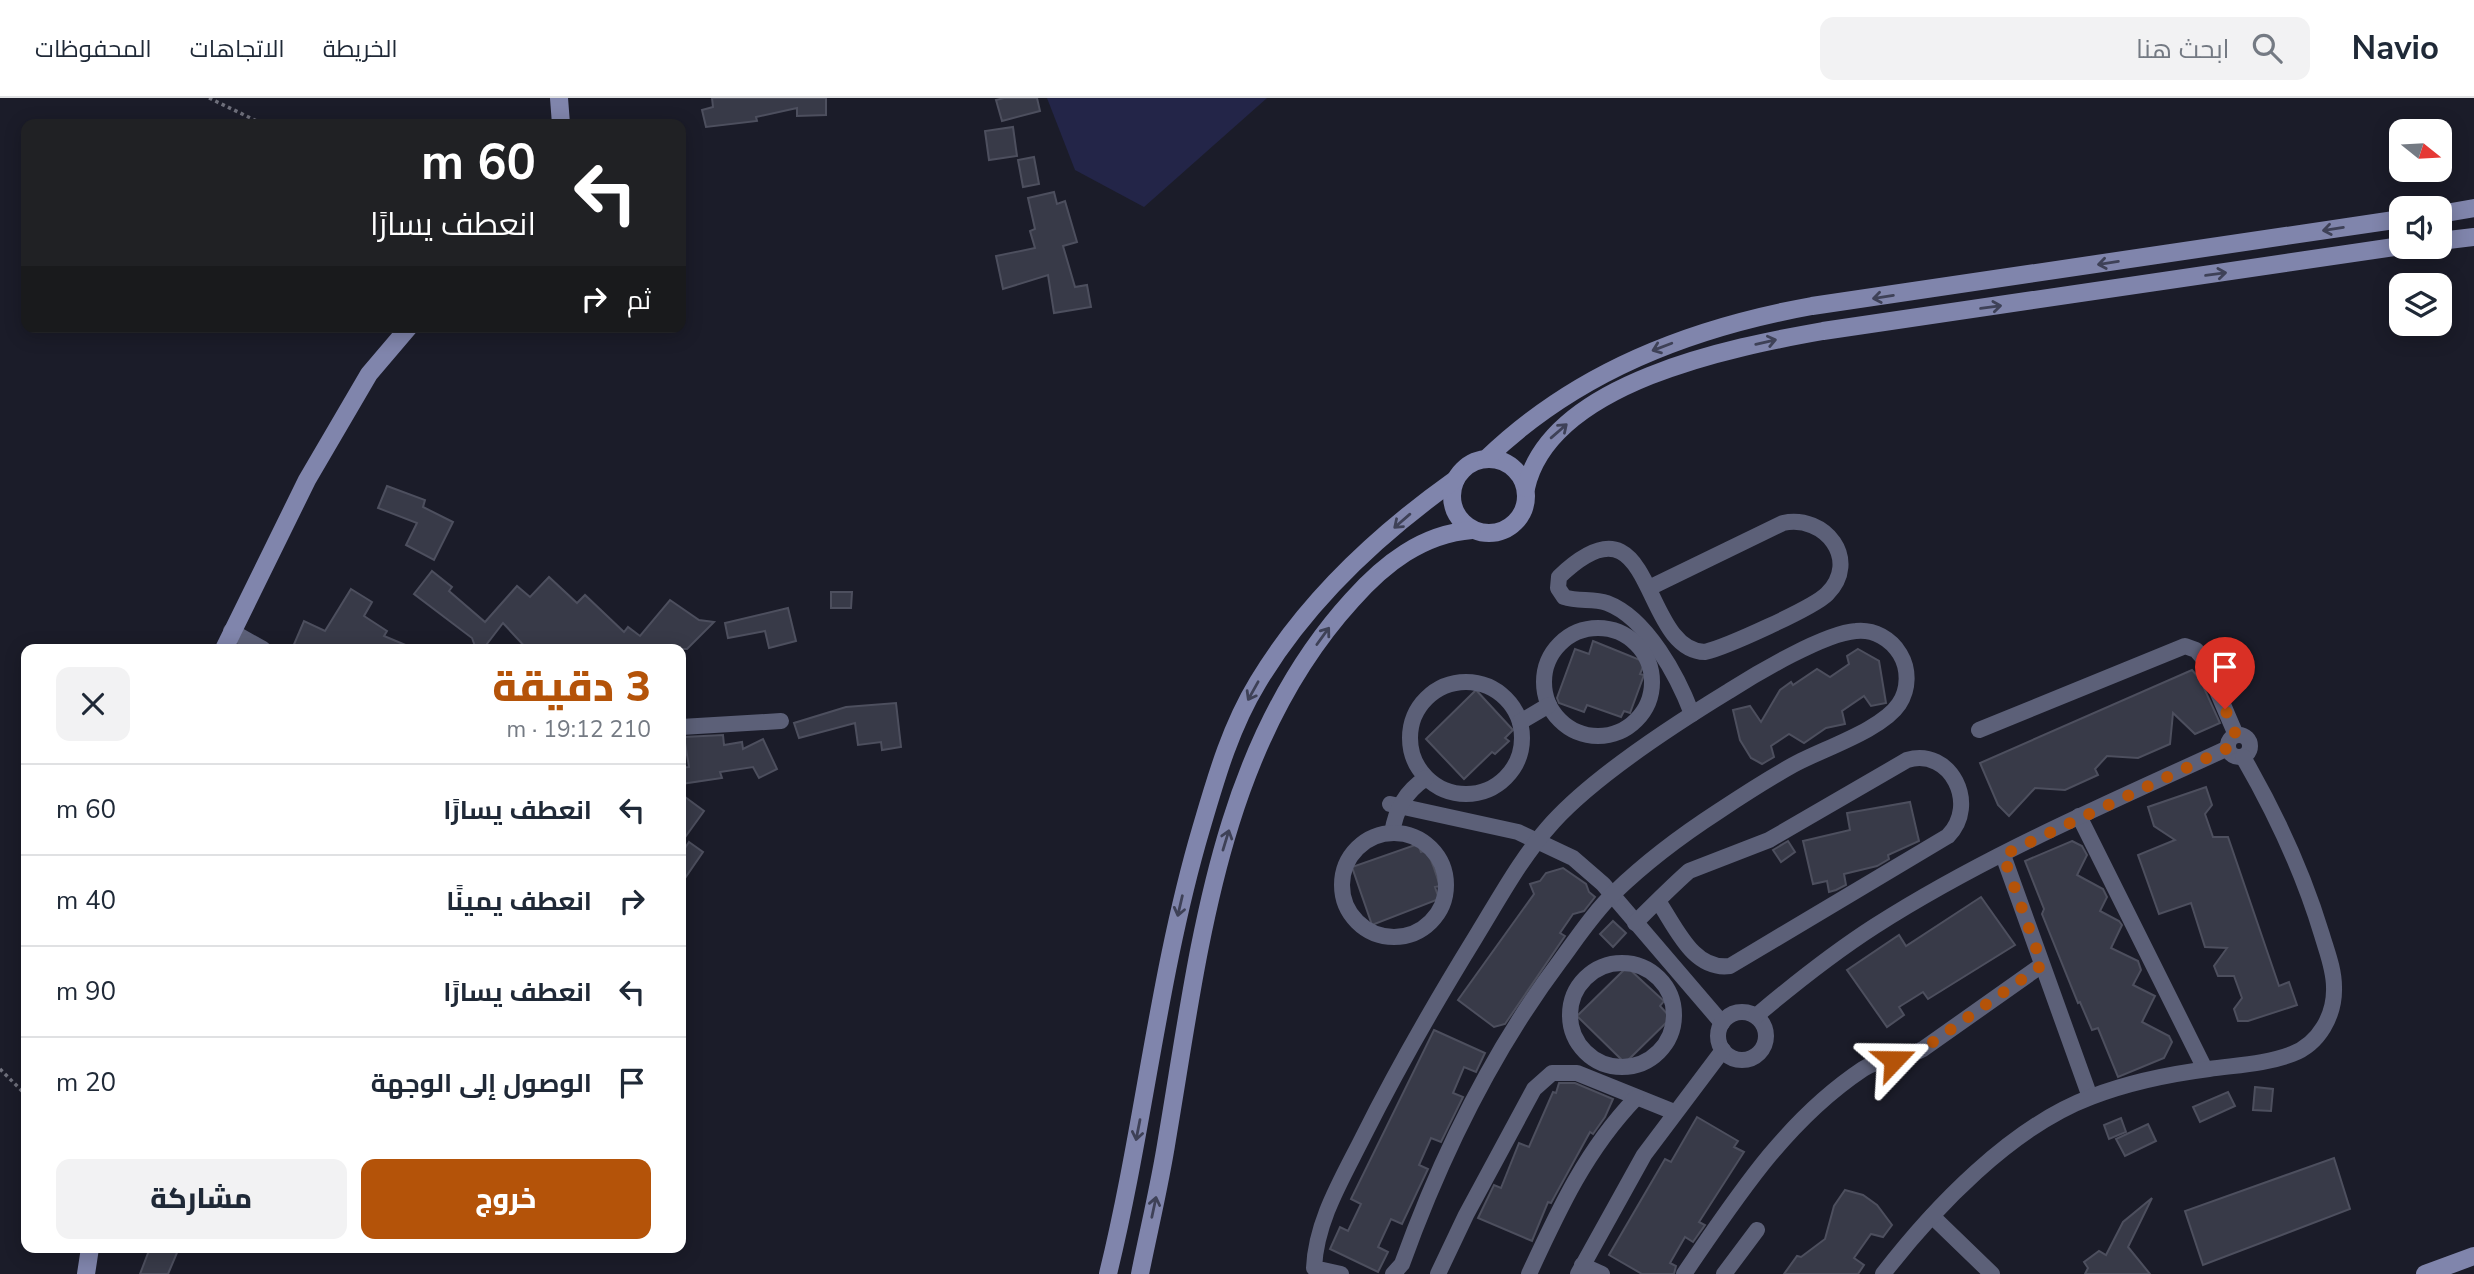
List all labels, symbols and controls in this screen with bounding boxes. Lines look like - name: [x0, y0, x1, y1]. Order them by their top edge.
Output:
- search box: [1820, 17, 2310, 80]
- text: Navio: [2352, 26, 2439, 71]
- icon: search: [2248, 29, 2286, 67]
- text: ابحث هنا: [2136, 32, 2230, 67]
- text: المحفوظات: [35, 33, 152, 65]
- text: الاتجاهات: [190, 33, 285, 65]
- text: الخريطة: [323, 33, 398, 65]
- north arrow: [2389, 119, 2452, 182]
- map controls: [2389, 119, 2452, 336]
- text: 60 m: [421, 129, 536, 196]
- icon: left: [560, 147, 651, 238]
- button: sound: [2389, 196, 2452, 259]
- text: انعطف يسارًا: [370, 203, 536, 246]
- one-way arrow: [2323, 223, 2345, 236]
- one-way arrow: [2098, 257, 2120, 270]
- one-way arrow: [2204, 267, 2227, 280]
- button: layers: [2389, 273, 2452, 336]
- icon: right: [575, 280, 613, 318]
- text: ثم: [627, 283, 651, 318]
- one-way arrow: [1873, 290, 1895, 303]
- one-way arrow: [1979, 300, 2002, 313]
- one-way arrow: [1754, 334, 1777, 348]
- one-way arrow: [1652, 341, 1674, 354]
- one-way arrow: [1550, 423, 1568, 439]
- one-way arrow: [1393, 513, 1411, 529]
- one-way arrow: [1315, 627, 1330, 646]
- pin: [2195, 637, 2255, 709]
- icon: arrive: [2206, 648, 2244, 686]
- text: 3 دقيقة: [492, 659, 651, 716]
- button: close: [56, 667, 130, 741]
- one-way arrow: [1246, 680, 1259, 701]
- text: 210 m · 19:12: [506, 714, 651, 745]
- icon: left: [613, 791, 651, 829]
- text: 60 m: [56, 792, 116, 827]
- text: انعطف يسارًا: [443, 793, 592, 828]
- one-way arrow: [1221, 829, 1234, 851]
- icon: right: [613, 882, 651, 920]
- text: 40 m: [56, 883, 116, 918]
- text: انعطف يمينًا: [446, 884, 592, 919]
- one-way arrow: [1173, 894, 1187, 917]
- icon: left: [613, 973, 651, 1011]
- text: 90 m: [56, 974, 116, 1009]
- text: انعطف يسارًا: [443, 975, 592, 1010]
- position arrow: [1857, 1023, 1931, 1097]
- icon: arrive: [613, 1064, 651, 1102]
- text: 20 m: [56, 1065, 116, 1100]
- text: الوصول إلى الوجهة: [371, 1066, 592, 1101]
- one-way arrow: [1131, 1118, 1145, 1140]
- button: مشاركة: [56, 1159, 347, 1239]
- button: خروج: [361, 1159, 651, 1239]
- one-way arrow: [1147, 1196, 1161, 1219]

